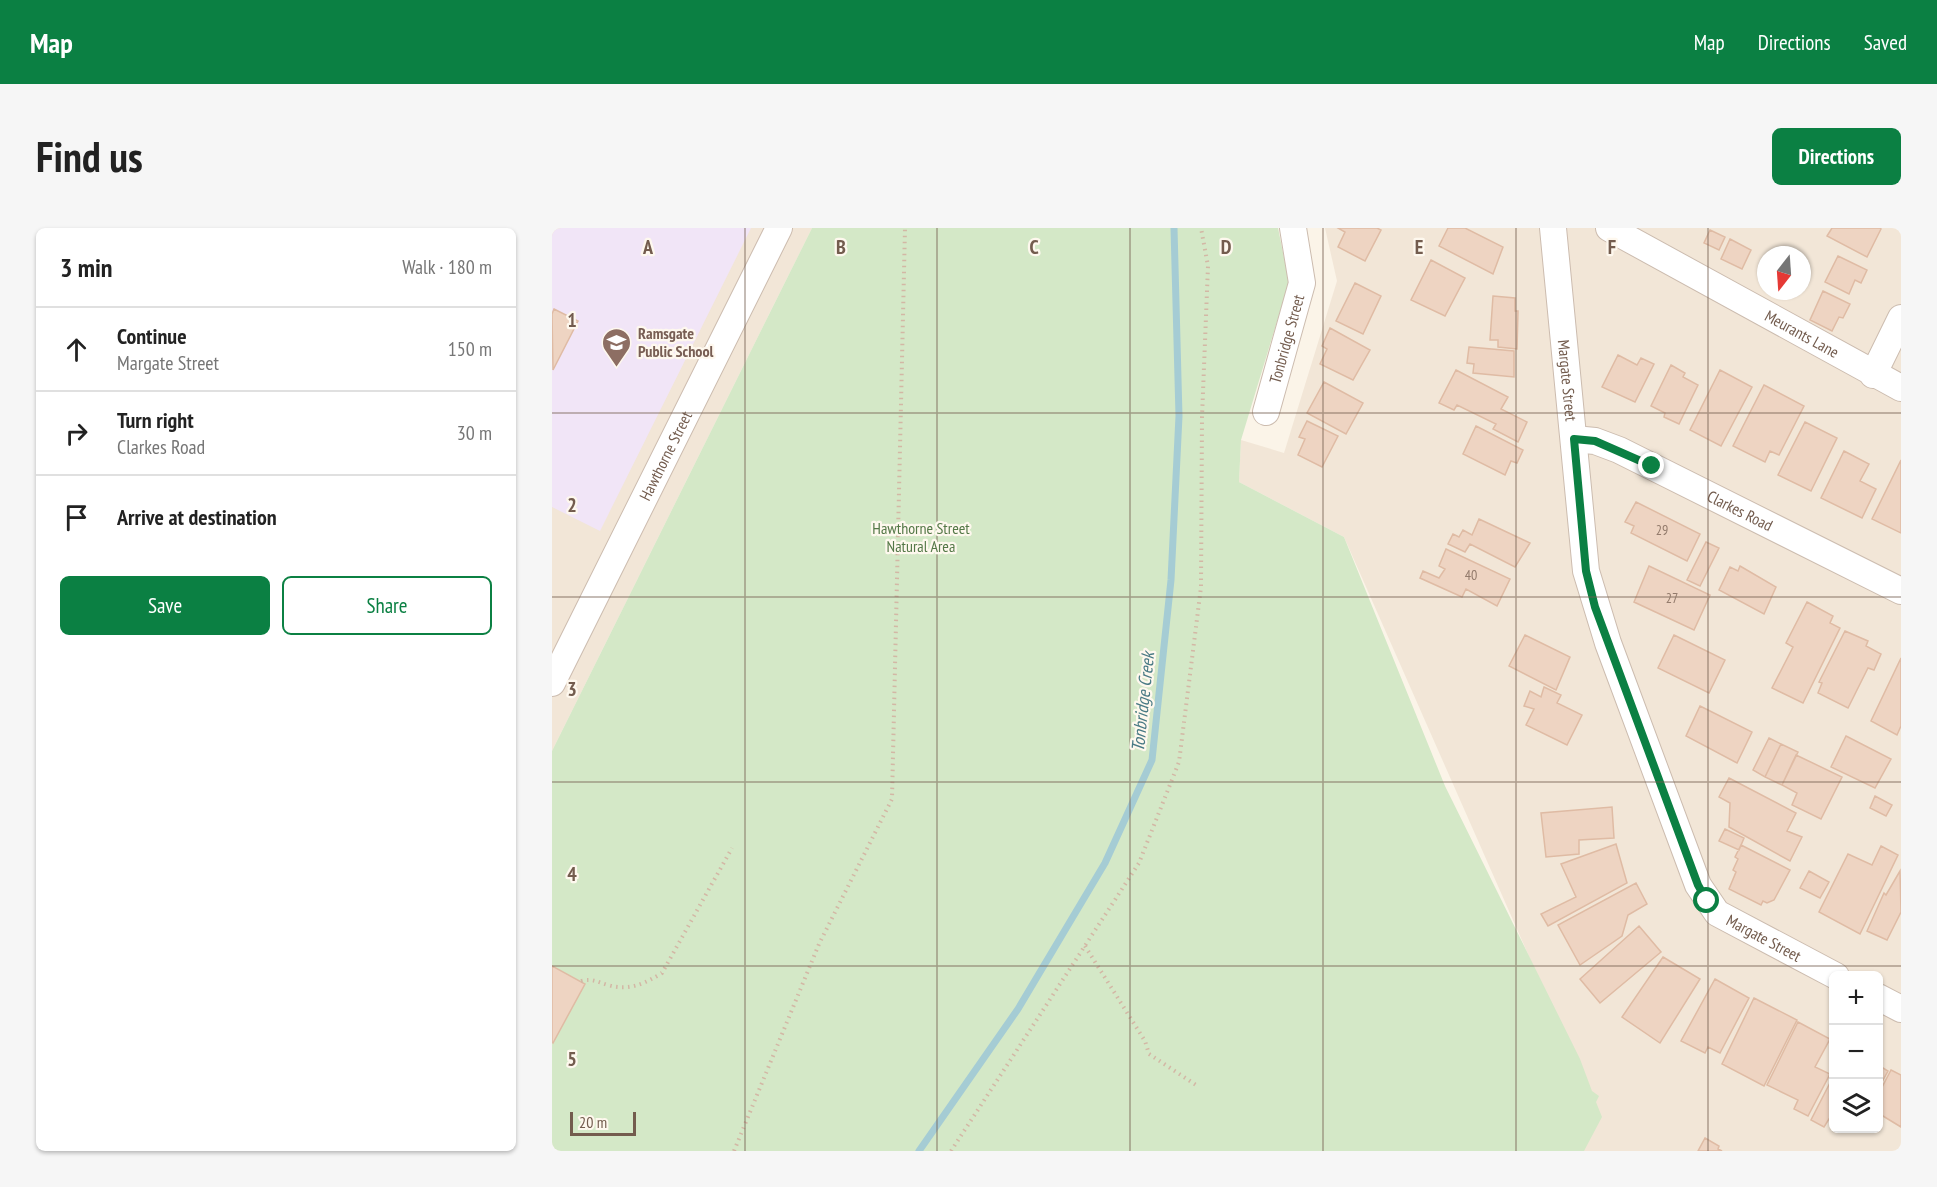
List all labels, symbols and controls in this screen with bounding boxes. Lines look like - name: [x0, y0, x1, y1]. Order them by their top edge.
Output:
- text: Map: [30, 24, 73, 61]
- text: Map: [1694, 29, 1725, 56]
- text: Directions: [1758, 29, 1831, 56]
- text: Saved: [1864, 29, 1907, 56]
- button: Directions: [1772, 128, 1901, 185]
- text: Find us: [36, 129, 143, 184]
- text: A: [642, 234, 654, 260]
- text: B: [836, 234, 846, 260]
- text: C: [1029, 234, 1039, 260]
- text: D: [1221, 234, 1232, 260]
- text: E: [1415, 234, 1423, 260]
- text: F: [1608, 234, 1616, 260]
- north arrow: [1757, 246, 1811, 300]
- text: 3 min: [60, 251, 113, 284]
- text: Walk · 180 m: [402, 254, 492, 280]
- street label: Tonbridge Street: [1265, 292, 1308, 385]
- street label: Meurants Lane: [1761, 305, 1842, 362]
- text: 1: [567, 307, 577, 333]
- text: Continue: [117, 322, 187, 350]
- place label: Ramsgate Public School: [638, 323, 714, 361]
- school or university icon: Ramsgate Public School: [601, 326, 633, 368]
- icon: ahead: [60, 333, 93, 366]
- text: 150 m: [448, 336, 492, 362]
- street label: Margate Street: [1554, 339, 1582, 423]
- text: Margate Street: [117, 350, 219, 376]
- text: Turn right: [117, 406, 194, 434]
- street label: Hawthorne Street: [635, 407, 696, 504]
- icon: right: [60, 417, 93, 450]
- text: 30 m: [457, 420, 492, 446]
- text: Clarkes Road: [117, 434, 205, 460]
- route end: [1638, 452, 1664, 478]
- street label: Clarkes Road: [1704, 486, 1776, 535]
- text: 2: [567, 492, 577, 518]
- icon: arrive: [60, 501, 93, 534]
- text: Arrive at destination: [117, 503, 277, 531]
- park label: Hawthorne Street Natural Area: [872, 518, 970, 556]
- house number: 29: [1656, 521, 1668, 539]
- house number: 40: [1465, 566, 1477, 584]
- button: Save: [60, 576, 270, 635]
- button: Share: [282, 576, 492, 635]
- house number: 27: [1666, 589, 1678, 607]
- water label: Tonbridge Creek: [1126, 649, 1159, 753]
- text: 3: [567, 676, 577, 702]
- text: 4: [567, 861, 577, 887]
- route start: [1693, 887, 1719, 913]
- street label: Margate Street: [1723, 910, 1805, 966]
- map controls: [1829, 971, 1883, 1133]
- button: +: [1829, 971, 1883, 1025]
- button: −: [1829, 1025, 1883, 1079]
- text: 5: [567, 1046, 577, 1072]
- button: layers: [1829, 1079, 1883, 1133]
- scale bar: [570, 1109, 636, 1136]
- text: 20 m: [579, 1112, 607, 1132]

